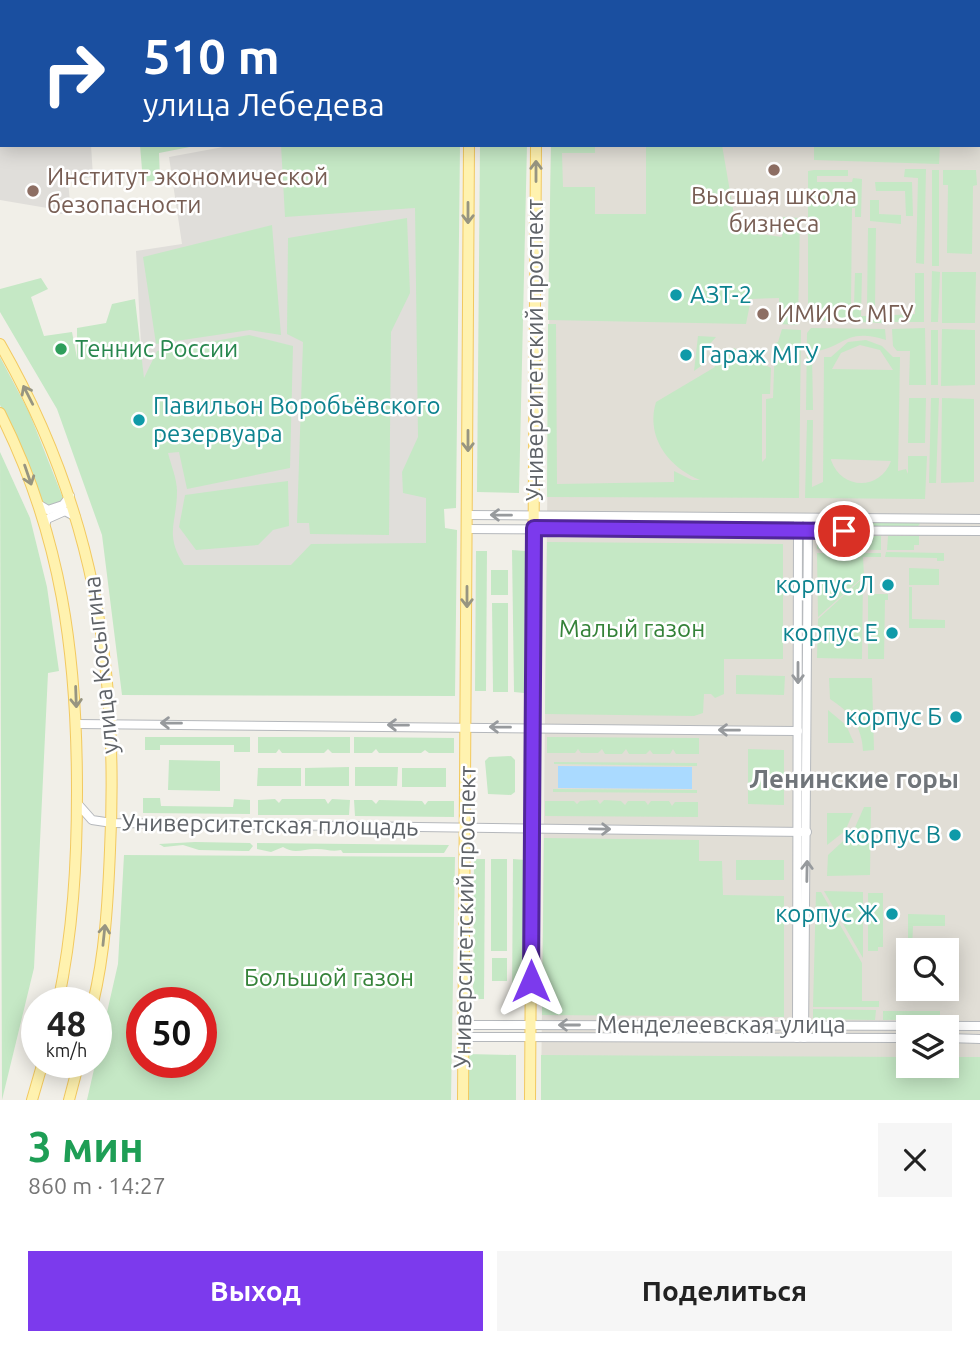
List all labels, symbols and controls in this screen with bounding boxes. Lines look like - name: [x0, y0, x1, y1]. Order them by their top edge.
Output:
- icon: right: [28, 28, 119, 119]
- text: 510 m: [143, 28, 280, 83]
- text: улица Лебедева: [143, 86, 385, 122]
- one-way arrow: [529, 160, 543, 183]
- marker: Высшая школа бизнеса: [766, 162, 782, 178]
- place label: Институт экономической безопасности: [47, 163, 328, 218]
- place label: Высшая школа бизнеса: [691, 182, 857, 237]
- marker: Институт экономической безопасности: [25, 183, 41, 199]
- street label: Университетский проспект: [521, 198, 548, 501]
- one-way arrow: [461, 202, 475, 225]
- place label: АЗТ-2: [690, 281, 752, 308]
- marker: АЗТ-2: [668, 287, 684, 303]
- place label: ИМИСС МГУ: [777, 300, 914, 327]
- marker: ИМИСС МГУ: [755, 306, 771, 322]
- place label: Теннис России: [75, 335, 238, 362]
- marker: Теннис России: [53, 341, 69, 357]
- place label: Гараж МГУ: [700, 341, 819, 368]
- marker: Гараж МГУ: [678, 347, 694, 363]
- one-way arrow: [20, 386, 34, 406]
- place label: Павильон Воробьёвского резервуара: [153, 392, 441, 447]
- marker: Павильон Воробьёвского резервуара: [131, 412, 147, 428]
- one-way arrow: [461, 429, 475, 452]
- one-way arrow: [22, 464, 35, 486]
- pin: [814, 501, 874, 561]
- one-way arrow: [490, 508, 513, 522]
- icon: arrive: [825, 512, 863, 550]
- place label: корпус Л: [775, 571, 874, 598]
- street label: улица Косыгина: [78, 575, 123, 755]
- marker: корпус Л: [880, 577, 896, 593]
- one-way arrow: [460, 585, 474, 608]
- park label: Малый газон: [559, 615, 705, 642]
- place label: корпус Е: [783, 619, 878, 646]
- marker: корпус Е: [884, 625, 900, 641]
- one-way arrow: [791, 661, 805, 684]
- one-way arrow: [70, 685, 83, 708]
- place label: корпус Б: [845, 703, 942, 730]
- marker: корпус Б: [948, 709, 964, 725]
- one-way arrow: [160, 716, 183, 730]
- one-way arrow: [387, 718, 410, 732]
- one-way arrow: [488, 720, 511, 734]
- one-way arrow: [718, 723, 741, 737]
- district label: Ленинские горы: [749, 764, 959, 793]
- street label: Университетский проспект: [448, 765, 481, 1068]
- street label: Университетская площадь: [122, 808, 419, 841]
- place label: корпус В: [844, 821, 941, 848]
- one-way arrow: [588, 823, 611, 836]
- marker: корпус В: [947, 827, 963, 843]
- one-way arrow: [800, 860, 813, 883]
- place label: корпус Ж: [775, 900, 878, 927]
- marker: корпус Ж: [884, 906, 900, 922]
- one-way arrow: [98, 925, 111, 947]
- map controls: [896, 938, 959, 1078]
- button: search: [896, 938, 959, 1001]
- position arrow: [494, 944, 568, 1018]
- park label: Большой газон: [244, 964, 414, 991]
- speed limit sign: 50: [126, 987, 217, 1078]
- text: 48: [47, 1003, 86, 1043]
- street label: Менделеевская улица: [596, 1011, 846, 1038]
- button: layers: [896, 1015, 959, 1078]
- one-way arrow: [558, 1018, 581, 1032]
- text: km/h: [46, 1040, 87, 1060]
- text: 3 мин: [28, 1123, 144, 1170]
- button: close: [878, 1123, 952, 1197]
- text: 860 m · 14:27: [28, 1173, 166, 1198]
- button: Выход: [28, 1251, 483, 1331]
- button: Поделиться: [497, 1251, 952, 1331]

